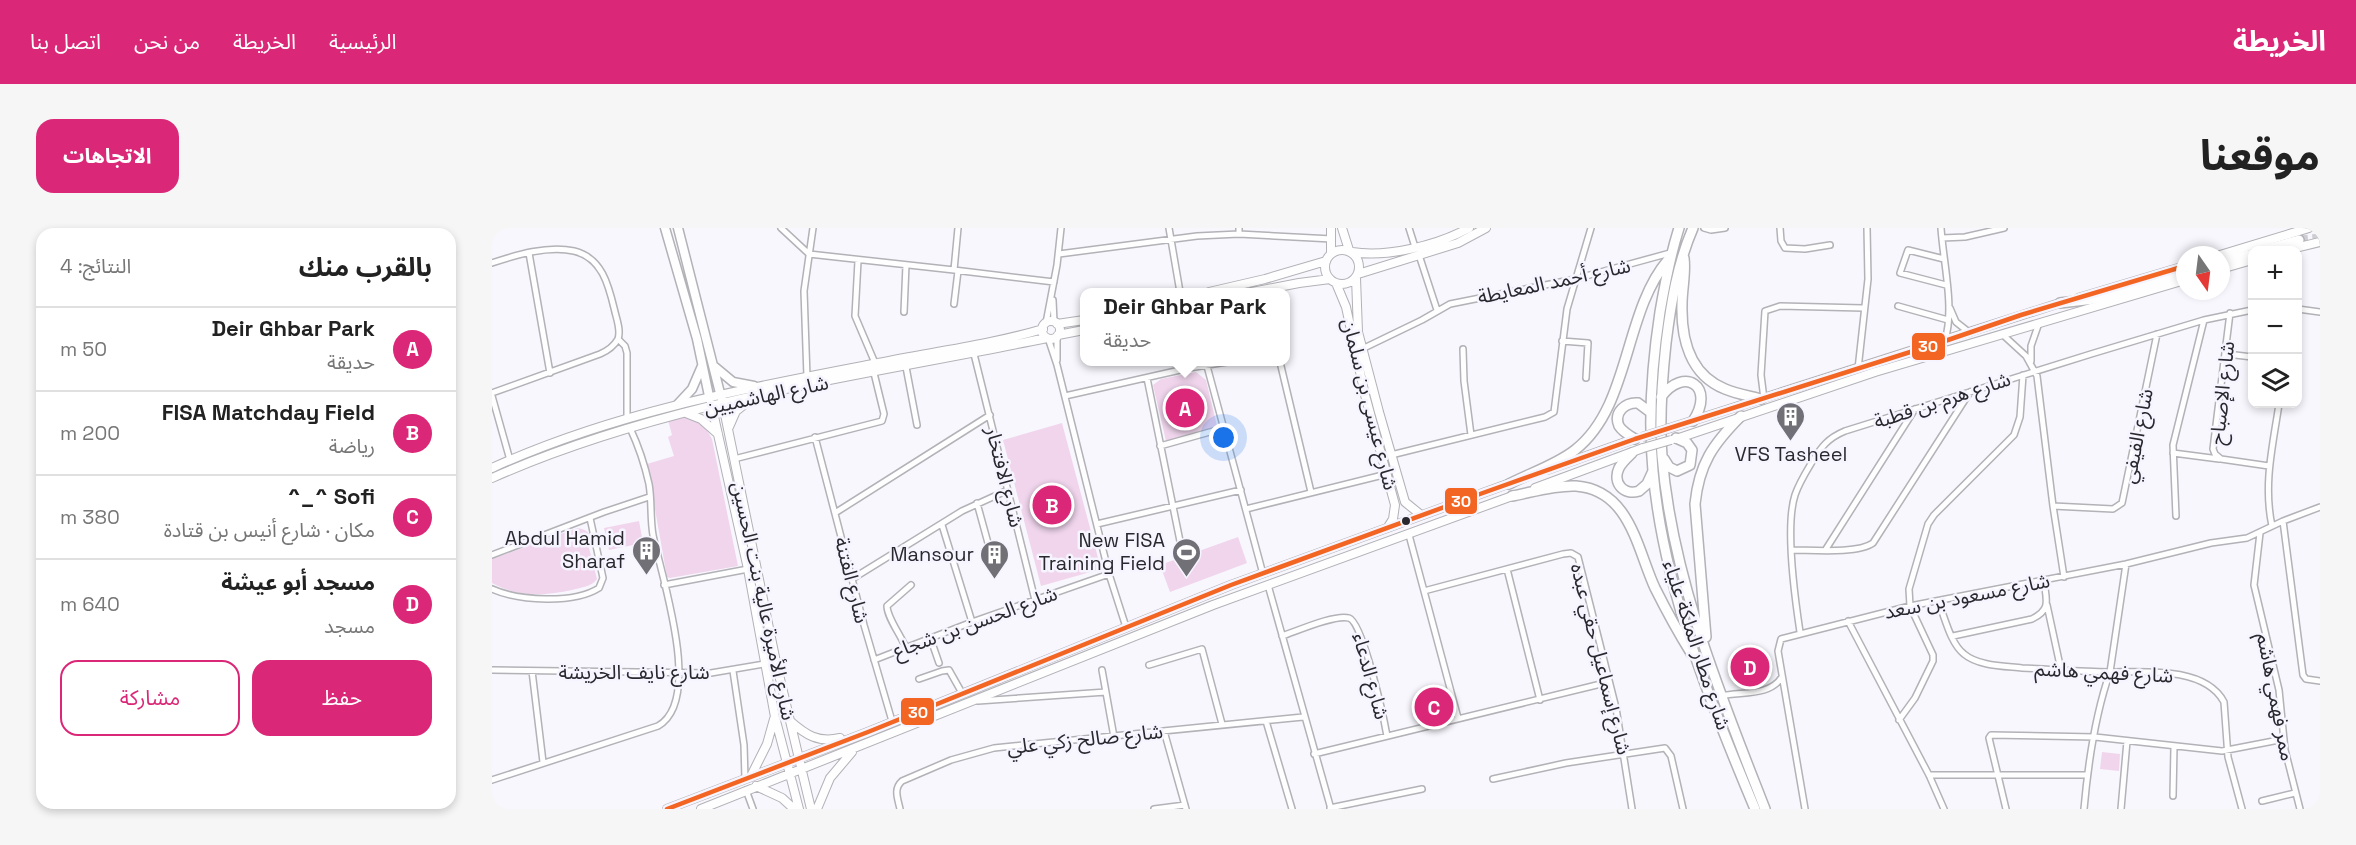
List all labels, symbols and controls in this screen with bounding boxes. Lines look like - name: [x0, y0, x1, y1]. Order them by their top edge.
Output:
- text: الخريطة: [2233, 23, 2326, 59]
- text: اتصل بنا: [30, 28, 101, 55]
- text: من نحن: [134, 28, 200, 55]
- text: الخريطة: [233, 28, 296, 55]
- text: الرئيسية: [329, 28, 396, 55]
- button: الاتجاهات: [36, 119, 179, 193]
- text: موقعنا: [2200, 129, 2320, 182]
- north arrow: [2176, 246, 2230, 300]
- map controls: [2248, 246, 2302, 408]
- button: +: [2248, 246, 2302, 300]
- text: بالقرب منك: [299, 250, 432, 284]
- street label: شارع أحمد المعايطة: [1475, 252, 1633, 312]
- text: النتائج: 4: [60, 253, 131, 279]
- popup: [1080, 288, 1290, 366]
- text: Deir Ghbar Park: [1103, 292, 1267, 320]
- button: −: [2248, 300, 2302, 354]
- text: Deir Ghbar Park: [211, 314, 375, 342]
- street label: شارع عيسى بن سلمان: [1334, 315, 1404, 493]
- text: حديقة: [1103, 327, 1151, 353]
- line badge: 30: [1911, 332, 1946, 361]
- text: 50 m: [60, 336, 107, 362]
- text: A: [406, 336, 419, 362]
- text: 30: [1918, 336, 1938, 357]
- street label: شارع الإصباح: [2204, 340, 2242, 446]
- text: حديقة: [327, 349, 375, 375]
- button: layers: [2248, 354, 2302, 408]
- street label: شارع هرم بن قطبة: [1870, 366, 2014, 436]
- street label: شارع الهاشميين: [701, 369, 831, 423]
- pin: A: [1166, 386, 1204, 430]
- street label: شارع الفيفي: [2115, 386, 2162, 486]
- text: FISA Matchday Field: [162, 398, 375, 426]
- building icon: VFS Tasheel: [1775, 400, 1807, 442]
- text: 200 m: [60, 420, 120, 446]
- text: B: [406, 420, 419, 446]
- street label: شارع الافتخار: [978, 423, 1030, 531]
- your location: [1209, 423, 1238, 452]
- text: رياضة: [329, 433, 375, 459]
- place label: VFS Tasheel: [1735, 441, 1847, 467]
- street label: شارع الأميرة عالية بنت الحسين: [724, 479, 802, 723]
- text: Sofi ^_^: [287, 482, 375, 510]
- pin: B: [1032, 482, 1072, 528]
- line badge: 30: [1444, 487, 1478, 515]
- text: 30: [1451, 491, 1471, 512]
- text: 380 m: [60, 504, 120, 530]
- text: C: [406, 504, 419, 530]
- unlabelled marker: [1400, 515, 1412, 527]
- text: مكان · شارع أنيس بن قتادة: [164, 517, 375, 543]
- place label: Abdul Hamid Sharaf: [505, 525, 625, 574]
- place label: New FISA Training Field: [1038, 527, 1165, 576]
- building icon: Abdul Hamid Sharaf: [630, 534, 662, 576]
- street label: شارع الفتنة: [827, 534, 875, 626]
- sports icon: New FISA Training Field: [1170, 536, 1202, 578]
- building icon: Mansour: [979, 538, 1011, 580]
- place label: Mansour: [890, 541, 974, 567]
- street label: شارع مطار الملكة علياء: [1655, 557, 1737, 734]
- street label: شارع إسماعيل حقي عبده: [1562, 561, 1637, 758]
- street label: شارع مسعود بن سعد: [1882, 567, 2052, 627]
- text: مسجد أبو عيشة: [221, 568, 375, 596]
- street label: شارع الحسن بن شجاع: [889, 580, 1061, 666]
- text: 640 m: [60, 591, 120, 617]
- text: D: [406, 591, 419, 617]
- text: مسجد: [324, 613, 375, 639]
- street label: شارع الدعاء: [1345, 630, 1395, 723]
- street label: ممر فهمي هاشم: [2248, 631, 2301, 764]
- pin: D: [1730, 644, 1770, 690]
- street label: شارع فهمي هاشم: [2034, 655, 2174, 691]
- street label: شارع نايف الخريشة: [558, 659, 710, 687]
- button: مشاركة: [60, 660, 240, 736]
- button: حفظ: [252, 660, 432, 736]
- pin: C: [1414, 684, 1454, 730]
- line badge: 30: [900, 697, 935, 726]
- text: 30: [908, 702, 928, 723]
- street label: شارع صالح زكي علي: [1006, 718, 1165, 763]

